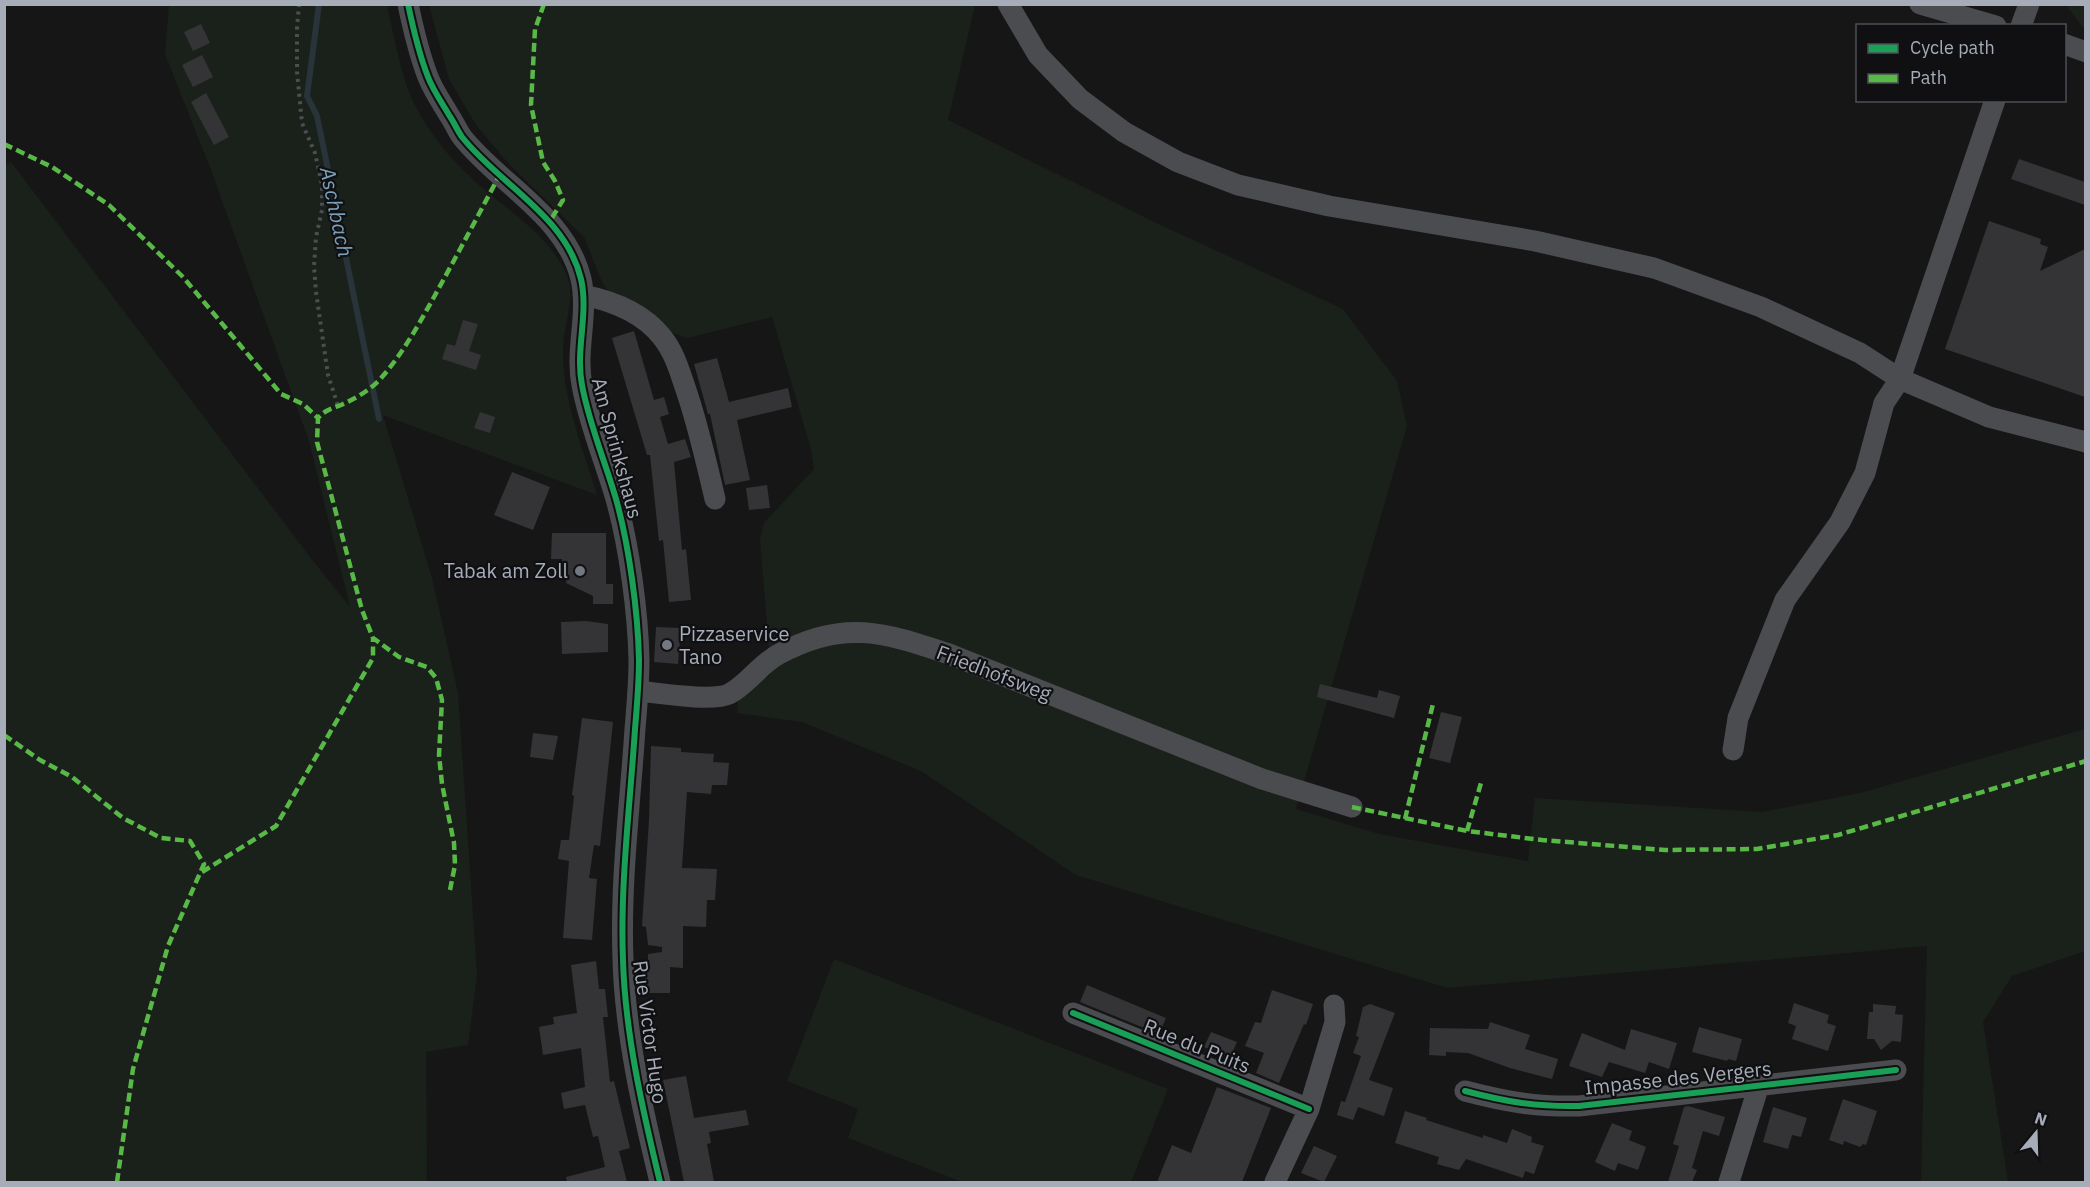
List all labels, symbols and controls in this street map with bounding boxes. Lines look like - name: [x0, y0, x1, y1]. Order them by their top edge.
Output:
- legend: [1856, 24, 2066, 102]
- text: Cycle path: [1910, 36, 1995, 59]
- text: Path: [1910, 66, 1947, 89]
- water label: Aschbach: [314, 163, 360, 259]
- street label: Am Sprinkshaus: [586, 374, 649, 521]
- place label: Tabak am Zoll: [443, 557, 568, 584]
- marker: Tabak am Zoll: [573, 564, 587, 578]
- place label: Pizzaservice Tano: [679, 620, 789, 670]
- marker: Pizzaservice Tano: [660, 638, 674, 652]
- street label: Friedhofsweg: [933, 638, 1056, 707]
- street label: Rue Victor Hugo: [627, 959, 674, 1105]
- street label: Rue du Puits: [1140, 1012, 1255, 1079]
- street label: Impasse des Vergers: [1583, 1054, 1773, 1101]
- north arrow: [2006, 1103, 2066, 1163]
- text: N: [2032, 1107, 2050, 1130]

